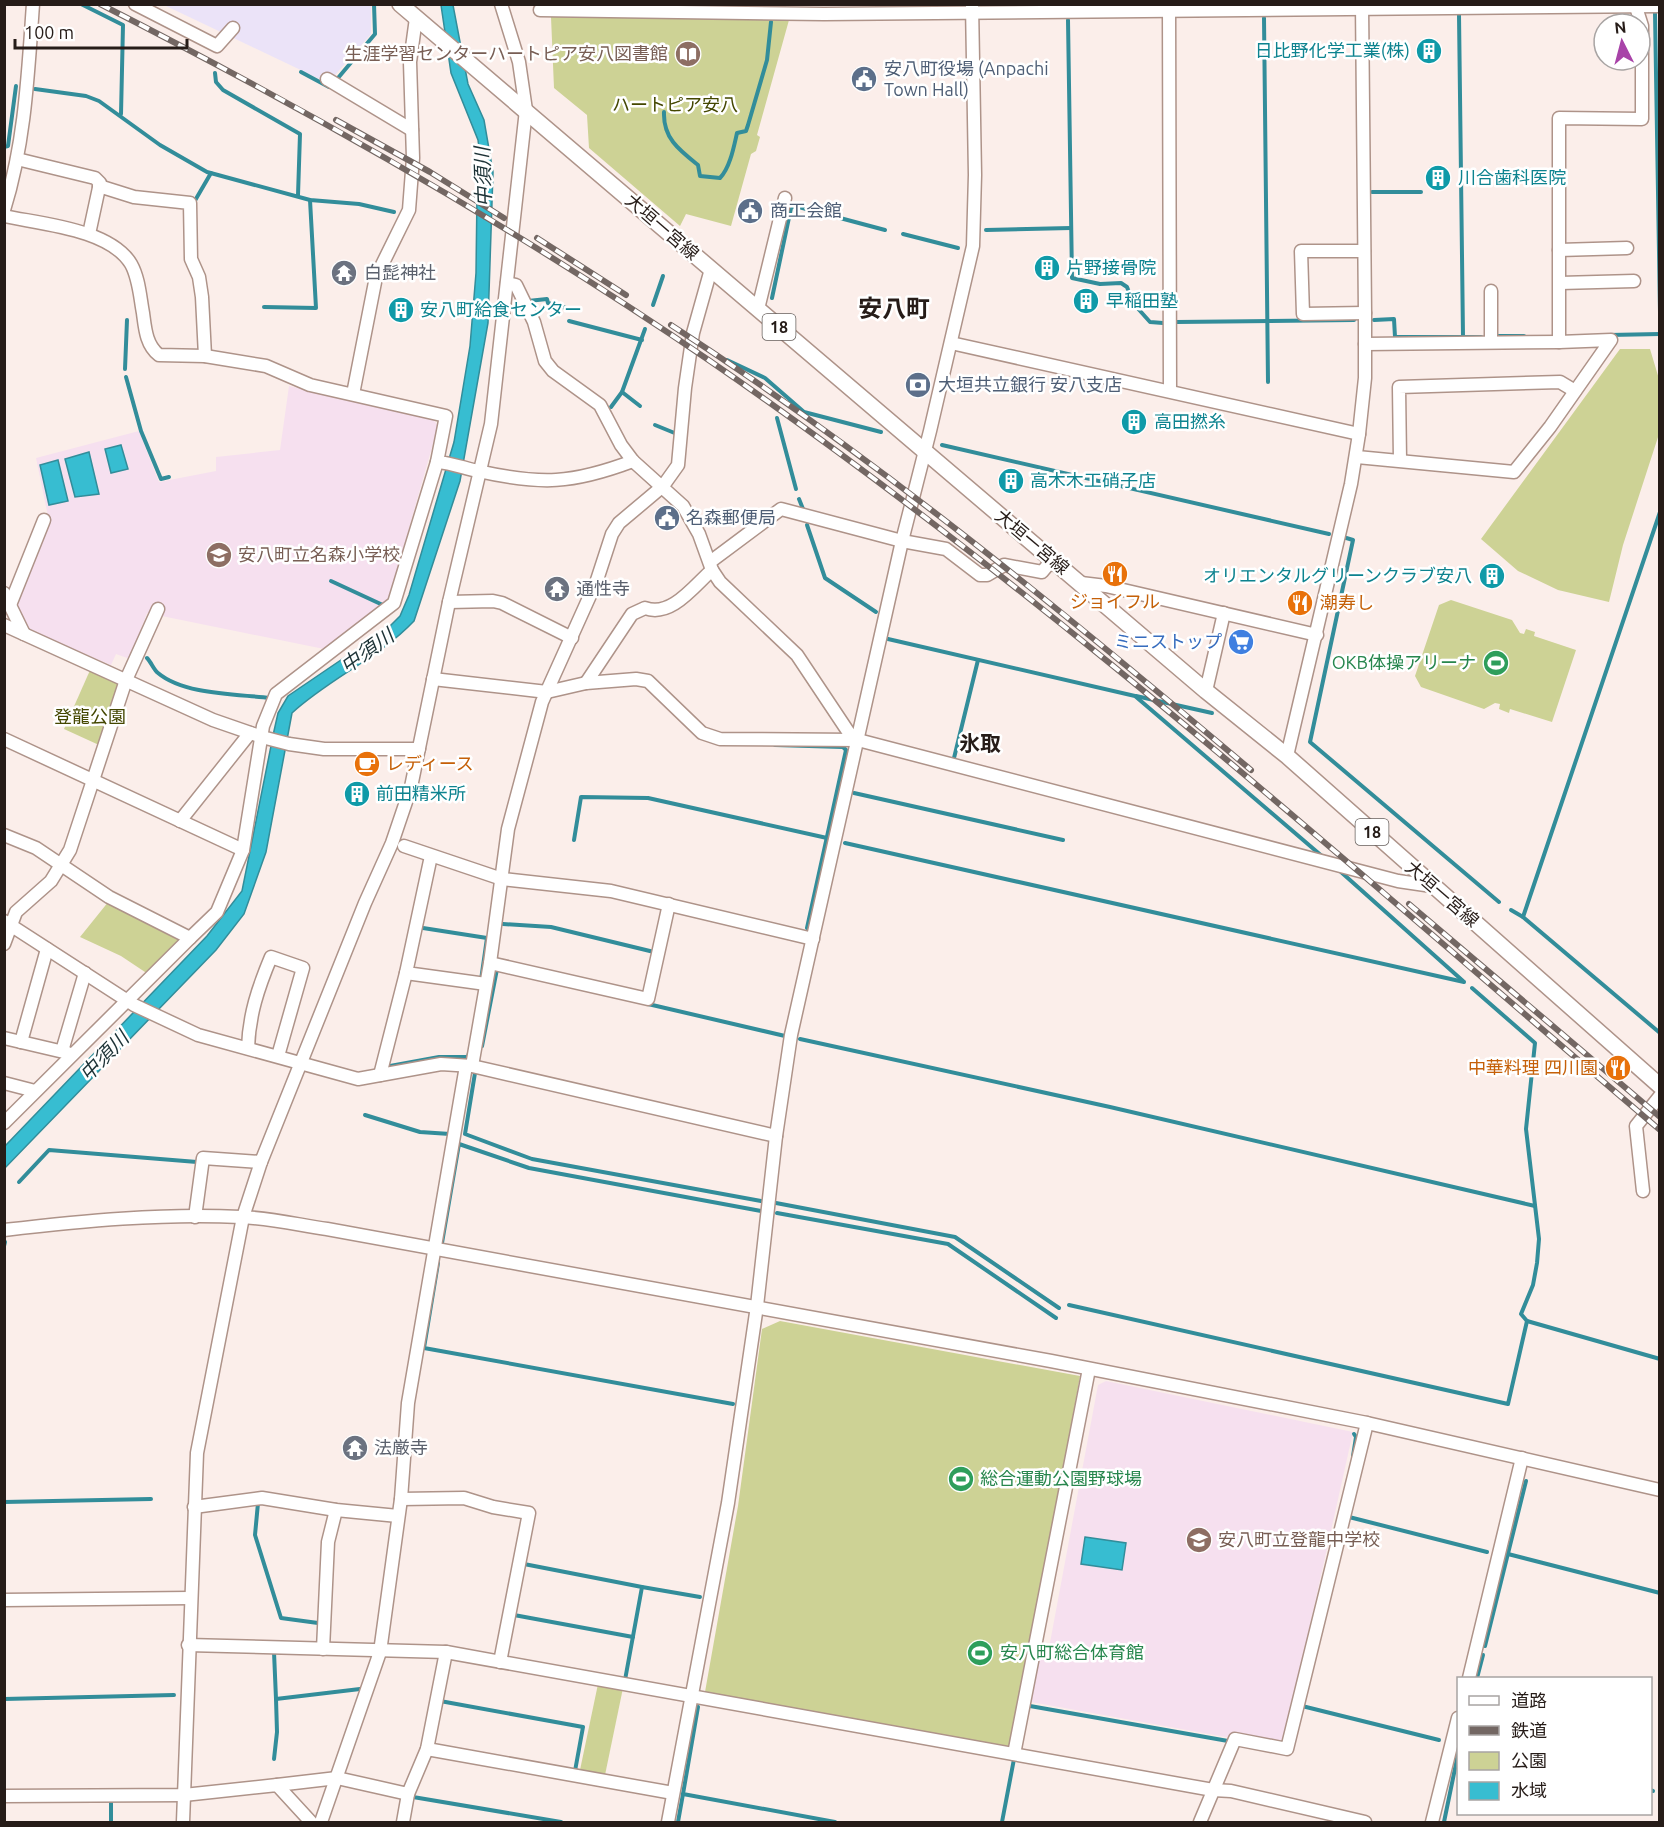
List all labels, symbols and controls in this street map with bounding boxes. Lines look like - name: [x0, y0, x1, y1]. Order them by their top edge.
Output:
- scale bar: [15, 12, 188, 50]
- north arrow: [1592, 12, 1652, 72]
- text: N: [1614, 18, 1627, 37]
- text: 100 m: [24, 22, 74, 42]
- building icon: 日比野化学工業(株): [1414, 36, 1444, 66]
- library icon: 生涯学習センターハートピア安八図書館: [673, 39, 703, 69]
- place label: 日比野化学工業(株): [1255, 40, 1410, 61]
- place label: 生涯学習センターハートピア安八図書館: [344, 43, 668, 63]
- place label: 安八町役場 (Anpachi Town Hall): [884, 58, 1049, 100]
- public building icon: 安八町役場 (Anpachi Town Hall): [849, 64, 879, 94]
- park label: ハートピア安八: [612, 94, 738, 114]
- water label: 中須川: [470, 145, 495, 207]
- building icon: 川合歯科医院: [1423, 163, 1453, 193]
- place label: 川合歯科医院: [1458, 167, 1566, 187]
- street label: 大垣一宮線: [622, 189, 703, 263]
- public building icon: 商工会館: [735, 196, 765, 226]
- place label: 商工会館: [770, 200, 842, 220]
- building icon: 片野接骨院: [1032, 253, 1062, 283]
- place label: 片野接骨院: [1066, 257, 1156, 277]
- temple icon: 白髭神社: [329, 258, 359, 288]
- place label: 白髭神社: [364, 262, 436, 282]
- building icon: 早稲田塾: [1071, 286, 1101, 316]
- place label: 早稲田塾: [1106, 290, 1178, 310]
- building icon: 安八町給食センター: [386, 295, 416, 325]
- district label: 安八町: [858, 295, 930, 322]
- place label: 安八町給食センター: [420, 299, 582, 319]
- road number: 18: [762, 314, 796, 340]
- bank icon: 大垣共立銀行 安八支店: [903, 370, 933, 400]
- place label: 大垣共立銀行 安八支店: [938, 374, 1122, 394]
- building icon: 高田撚糸: [1119, 407, 1149, 437]
- place label: 高田撚糸: [1154, 411, 1226, 431]
- building icon: 高木木工硝子店: [996, 466, 1026, 496]
- place label: 高木木工硝子店: [1030, 470, 1156, 490]
- public building icon: 名森郵便局: [652, 503, 682, 533]
- street label: 大垣一宮線: [992, 505, 1074, 578]
- place label: 名森郵便局: [686, 507, 776, 527]
- school or university icon: 安八町立名森小学校: [204, 540, 234, 570]
- place label: 安八町立名森小学校: [238, 544, 400, 564]
- restaurant icon: ジョイフル: [1100, 559, 1130, 589]
- building icon: オリエンタルグリーンクラブ安八: [1477, 561, 1507, 591]
- place label: オリエンタルグリーンクラブ安八: [1203, 565, 1472, 585]
- temple icon: 通性寺: [542, 574, 572, 604]
- place label: 通性寺: [576, 578, 630, 598]
- restaurant icon: 潮寿し: [1285, 588, 1315, 618]
- place label: ジョイフル: [1070, 591, 1160, 611]
- place label: 潮寿し: [1320, 592, 1374, 612]
- water label: 中須川: [336, 622, 399, 678]
- supermarket icon: ミニストップ: [1226, 627, 1256, 657]
- place label: ミニストップ: [1114, 631, 1222, 651]
- sports icon: OKB体操アリーナ: [1481, 648, 1511, 678]
- place label: OKB体操アリーナ: [1332, 652, 1476, 672]
- park label: 登龍公園: [54, 706, 126, 726]
- district label: 氷取: [959, 731, 1001, 755]
- cafe icon: レディース: [352, 749, 382, 779]
- place label: レディース: [386, 753, 474, 773]
- building icon: 前田精米所: [342, 779, 372, 809]
- place label: 前田精米所: [376, 783, 466, 803]
- road number: 18: [1356, 819, 1388, 845]
- street label: 大垣一宮線: [1402, 856, 1483, 930]
- water label: 中須川: [75, 1025, 134, 1085]
- restaurant icon: 中華料理 四川園: [1603, 1053, 1633, 1083]
- place label: 中華料理 四川園: [1468, 1057, 1598, 1077]
- temple icon: 法厳寺: [340, 1433, 370, 1463]
- place label: 法厳寺: [374, 1437, 428, 1457]
- sports icon: 総合運動公園野球場: [946, 1464, 976, 1494]
- place label: 総合運動公園野球場: [980, 1468, 1142, 1488]
- school or university icon: 安八町立登龍中学校: [1184, 1525, 1214, 1555]
- place label: 安八町立登龍中学校: [1218, 1529, 1380, 1549]
- sports icon: 安八町総合体育館: [965, 1638, 995, 1668]
- place label: 安八町総合体育館: [1000, 1642, 1144, 1662]
- legend: [1457, 1677, 1652, 1815]
- text: 道路: [1511, 1690, 1547, 1710]
- text: 鉄道: [1511, 1720, 1547, 1740]
- text: 公園: [1511, 1750, 1547, 1770]
- text: 水域: [1511, 1780, 1547, 1800]

